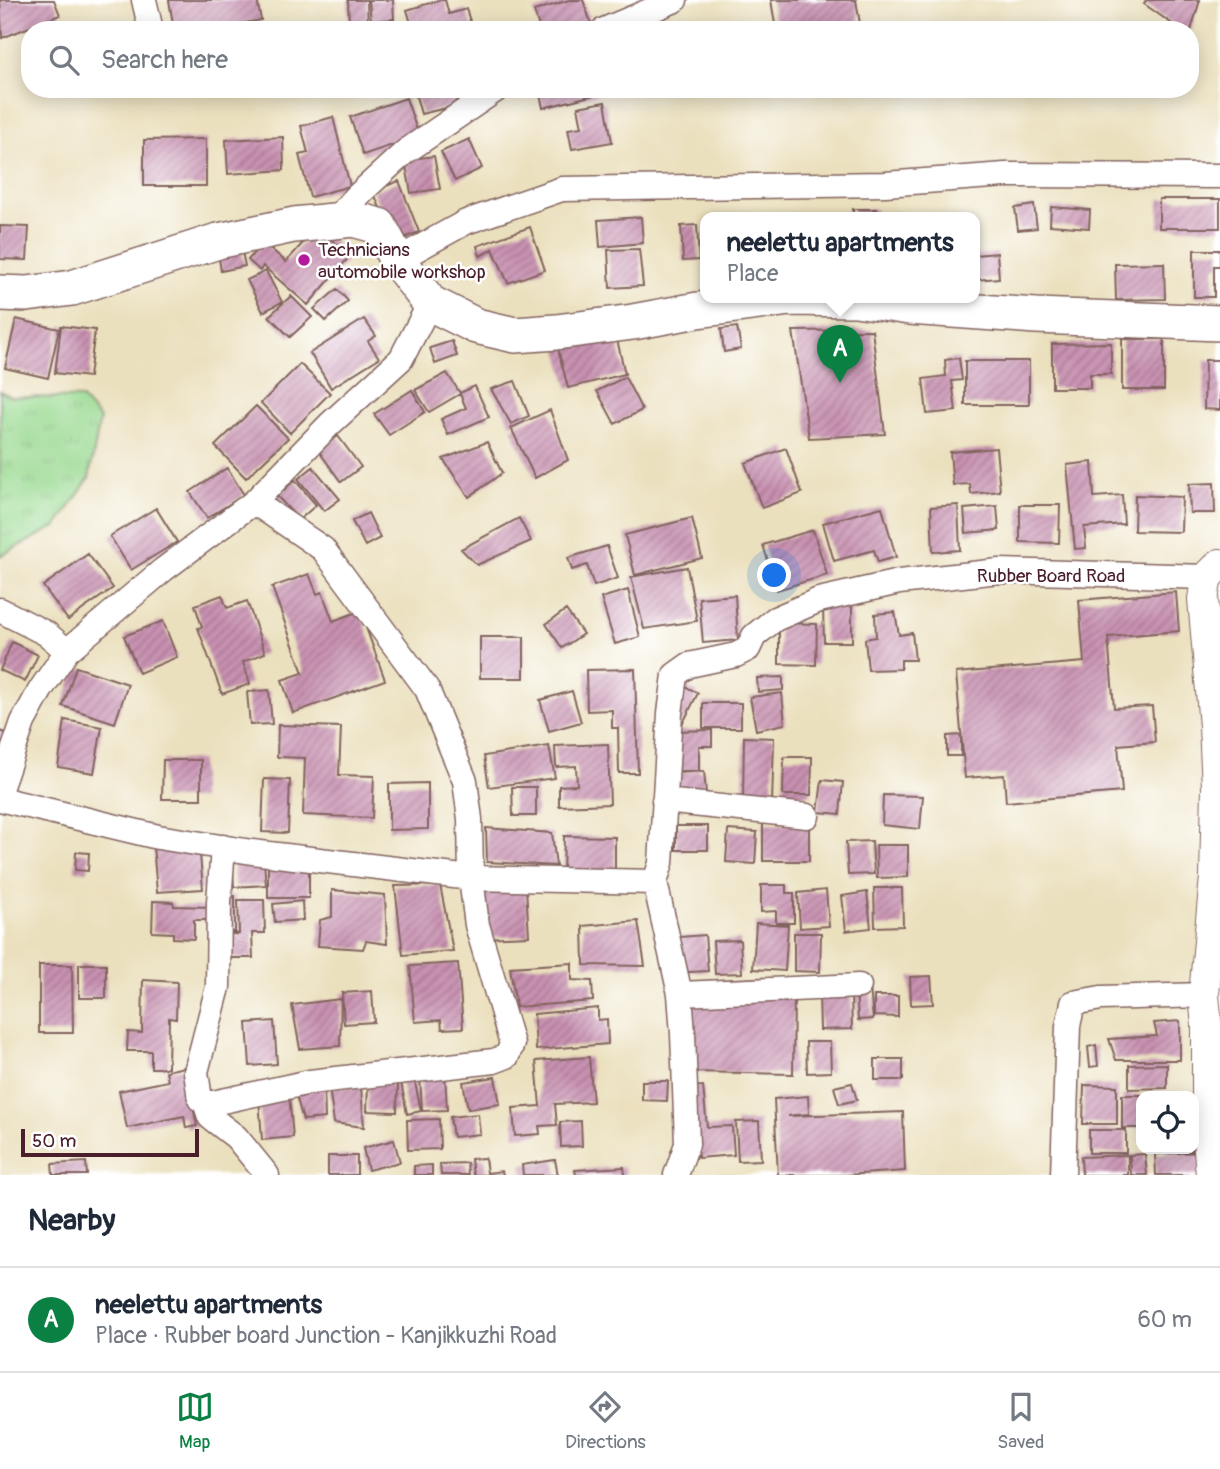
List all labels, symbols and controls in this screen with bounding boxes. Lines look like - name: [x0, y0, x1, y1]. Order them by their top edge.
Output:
- search box: [21, 21, 1199, 98]
- icon: search: [45, 41, 83, 79]
- text: Search here: [101, 44, 228, 76]
- popup: [700, 212, 980, 303]
- text: neelettu apartments: [726, 227, 954, 259]
- place label: Technicians automobile workshop: [318, 238, 486, 284]
- marker: Technicians automobile workshop: [296, 252, 312, 268]
- text: Place: [726, 259, 778, 288]
- pin: A: [817, 325, 863, 383]
- your location: [757, 558, 791, 592]
- street label: Rubber Board Road: [977, 564, 1125, 588]
- map controls: [1136, 1091, 1199, 1154]
- button: locate: [1136, 1091, 1199, 1154]
- scale bar: [21, 1126, 200, 1158]
- text: 50 m: [32, 1129, 76, 1153]
- text: Nearby: [28, 1202, 115, 1239]
- text: neelettu apartments: [95, 1289, 322, 1321]
- text: A: [44, 1305, 58, 1334]
- text: 60 m: [1137, 1305, 1192, 1334]
- text: Place · Rubber board Junction - Kanjikkuzhi Road: [95, 1321, 557, 1350]
- tab: Map: [176, 1388, 214, 1454]
- tab: Directions: [565, 1388, 646, 1454]
- tab: Saved: [997, 1388, 1044, 1454]

